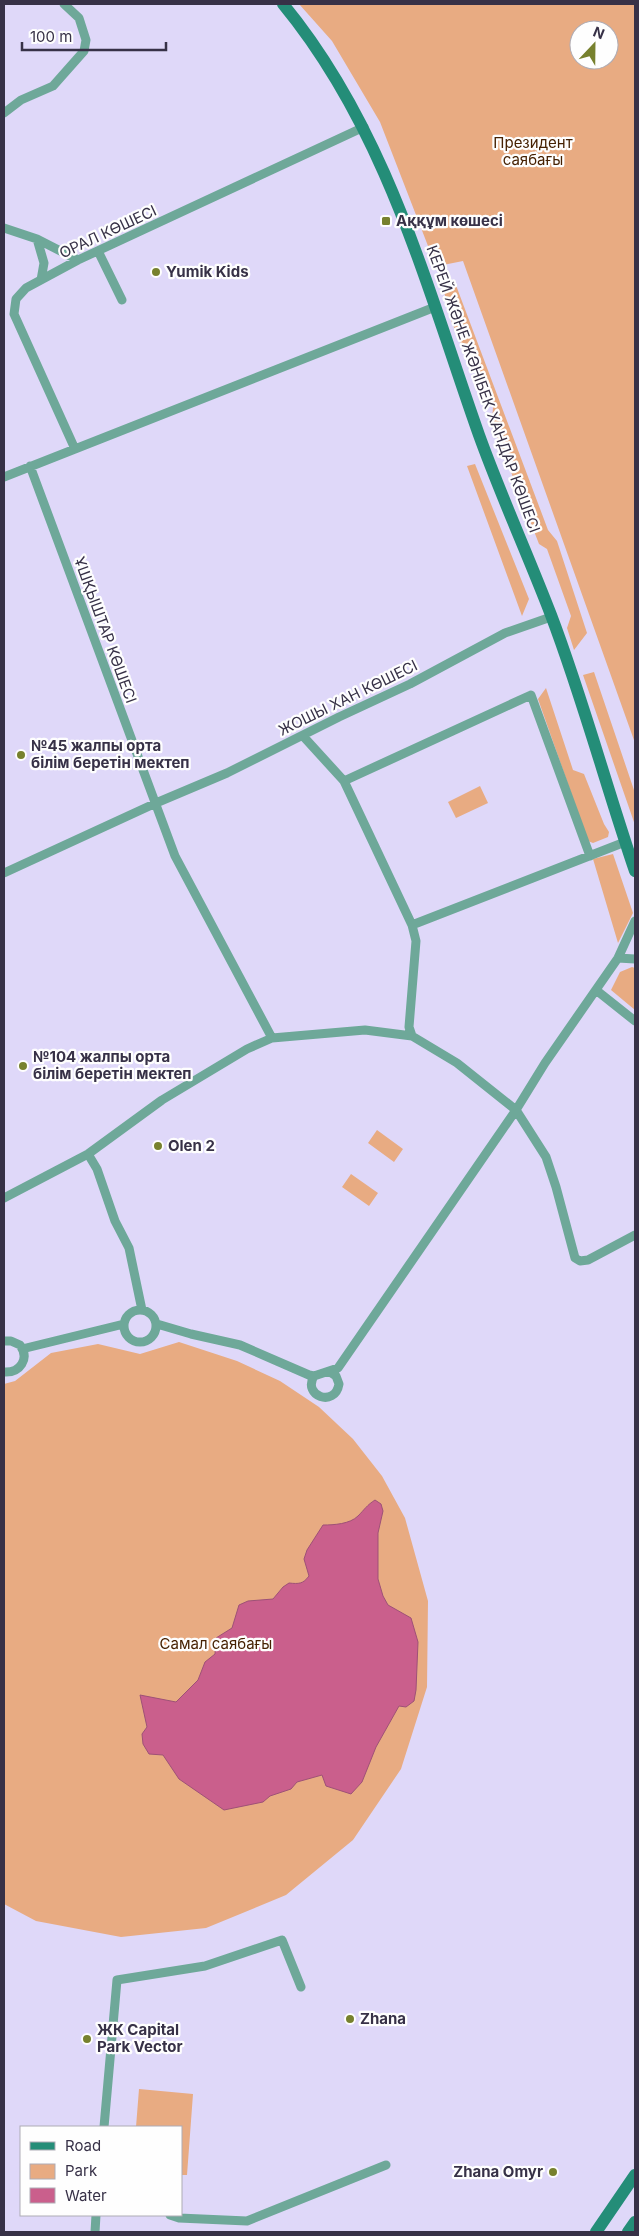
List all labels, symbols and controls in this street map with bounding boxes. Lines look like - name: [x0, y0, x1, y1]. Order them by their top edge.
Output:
- scale bar: [22, 20, 166, 52]
- north arrow: [569, 20, 619, 70]
- text: N: [591, 23, 607, 42]
- text: 100 m: [30, 27, 72, 46]
- park label: Президент саябағы: [493, 133, 573, 169]
- street label: ОРАЛ КӨШЕСІ: [56, 201, 159, 262]
- place label: Аққұм көшесі: [396, 211, 503, 230]
- marker: Аққұм көшесі: [380, 215, 392, 227]
- street label: КЕРЕЙ ЖӘНЕ ЖӘНІБЕК ХАНДАР КӨШЕСІ: [422, 243, 544, 535]
- place label: Yumik Kids: [166, 262, 249, 281]
- marker: Yumik Kids: [150, 266, 162, 278]
- street label: ҰШҚЫШТАР КӨШЕСІ: [70, 554, 141, 706]
- street label: ЖОШЫ ХАН КӨШЕСІ: [275, 656, 420, 740]
- place label: №45 жалпы орта білім беретін мектеп: [31, 736, 190, 772]
- marker: №45 жалпы орта білім беретін мектеп: [15, 749, 27, 761]
- place label: №104 жалпы орта білім беретін мектеп: [33, 1047, 192, 1083]
- marker: №104 жалпы орта білім беретін мектеп: [17, 1060, 29, 1072]
- place label: Olen 2: [168, 1136, 215, 1155]
- marker: Olen 2: [152, 1140, 164, 1152]
- park label: Самал саябағы: [160, 1634, 272, 1653]
- place label: Zhana: [360, 2009, 406, 2028]
- marker: Zhana: [344, 2013, 356, 2025]
- place label: ЖК Capital Park Vector: [97, 2020, 183, 2056]
- marker: ЖК Capital Park Vector: [81, 2033, 93, 2045]
- legend: [20, 2126, 182, 2216]
- text: Road: [65, 2136, 101, 2155]
- text: Park: [65, 2161, 98, 2180]
- place label: Zhana Omyr: [453, 2162, 543, 2181]
- marker: Zhana Omyr: [547, 2166, 559, 2178]
- text: Water: [65, 2186, 107, 2205]

